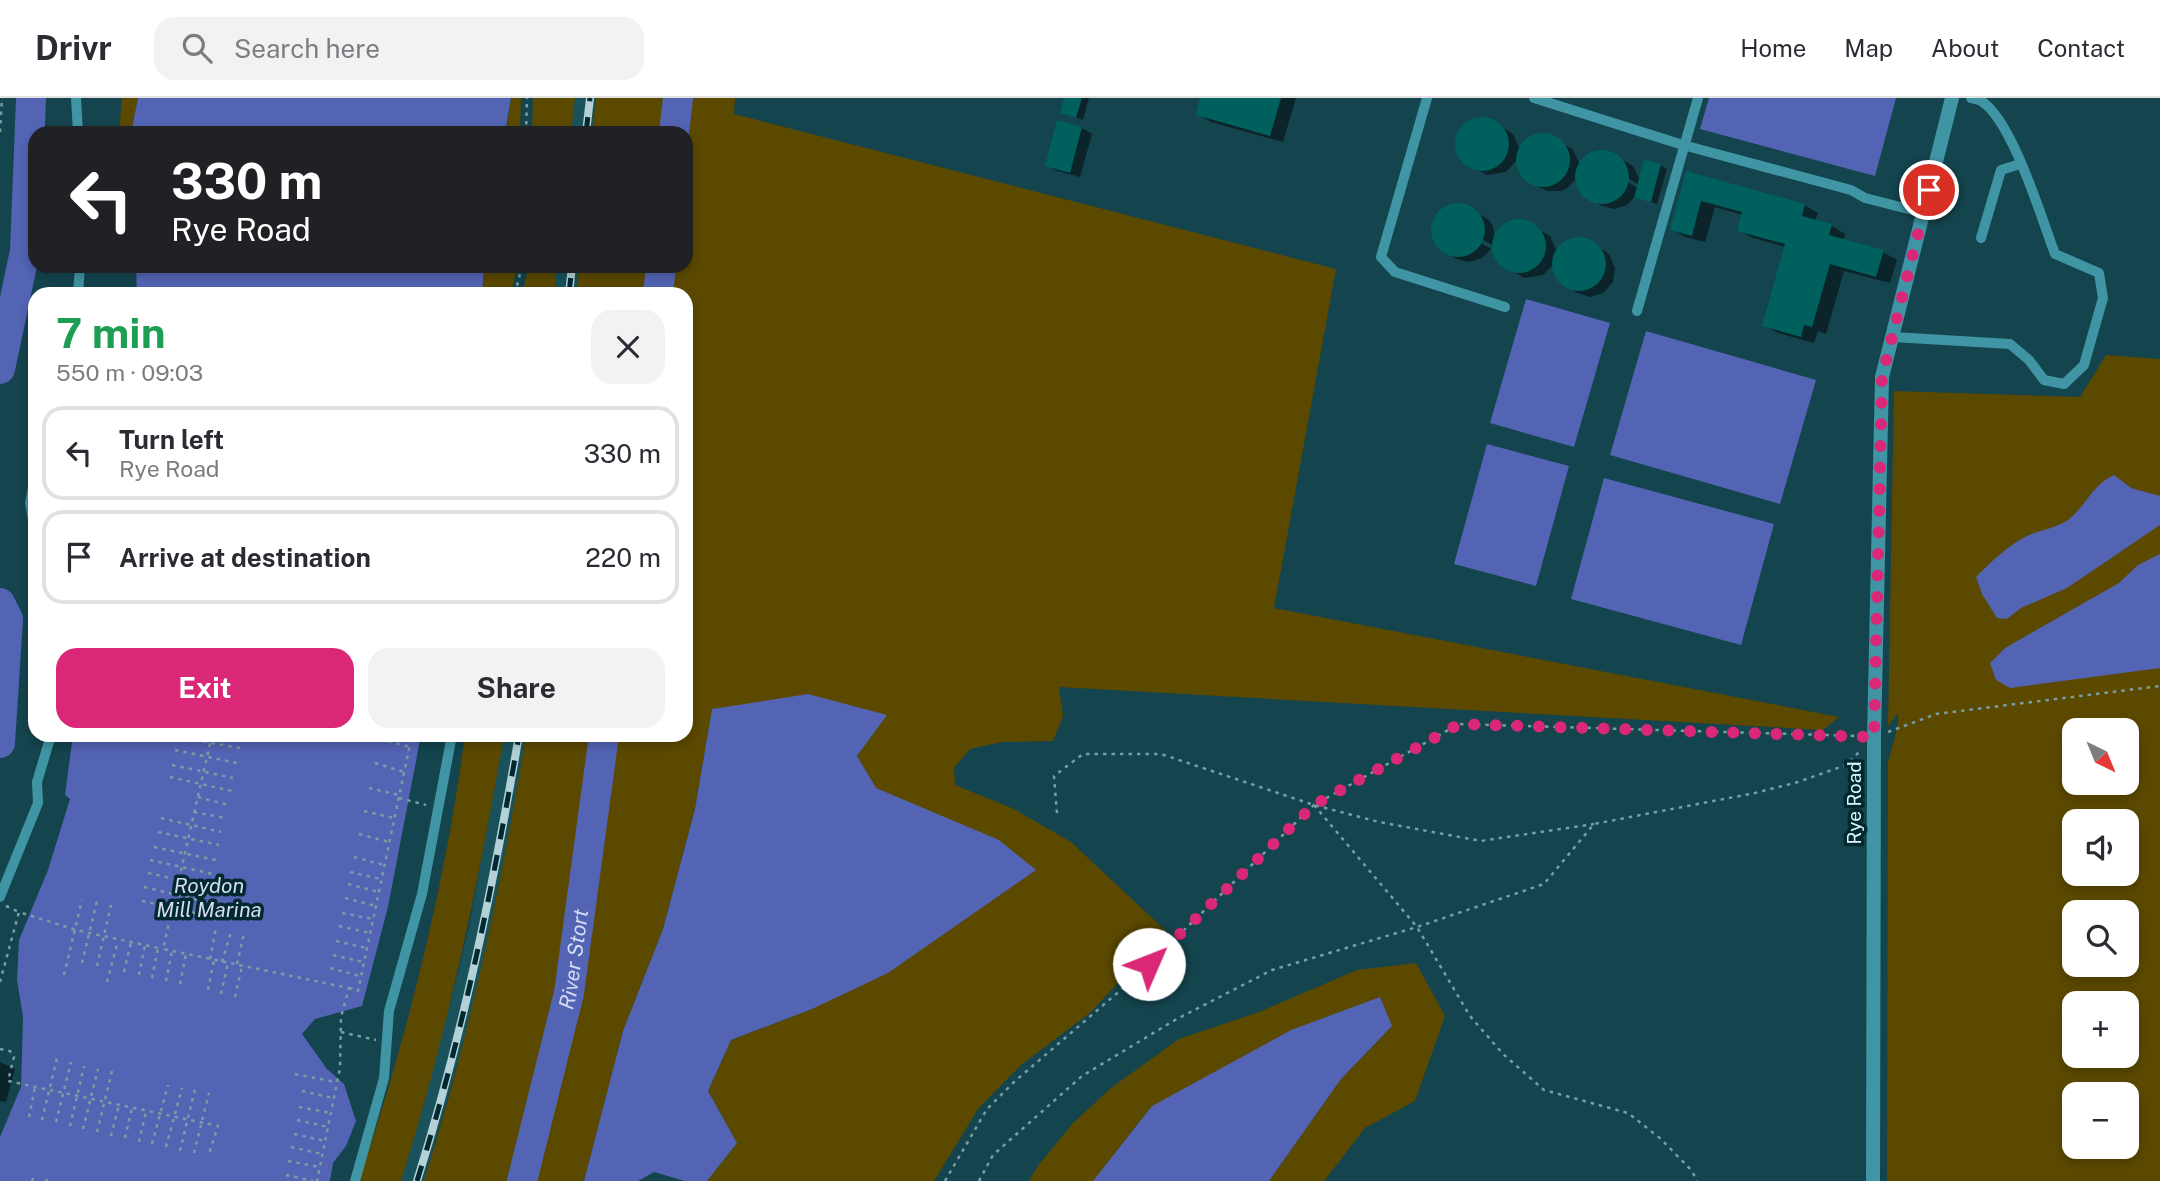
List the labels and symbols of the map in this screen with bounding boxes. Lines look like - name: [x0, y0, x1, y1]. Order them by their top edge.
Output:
- pin: [1899, 160, 1959, 220]
- north arrow: [2062, 718, 2138, 794]
- street label: Rye Road: [1843, 761, 1865, 845]
- water label: Roydon Mill Marina: [156, 873, 262, 922]
- water label: River Stort: [553, 907, 593, 1012]
- position arrow: [1112, 927, 1186, 1001]

